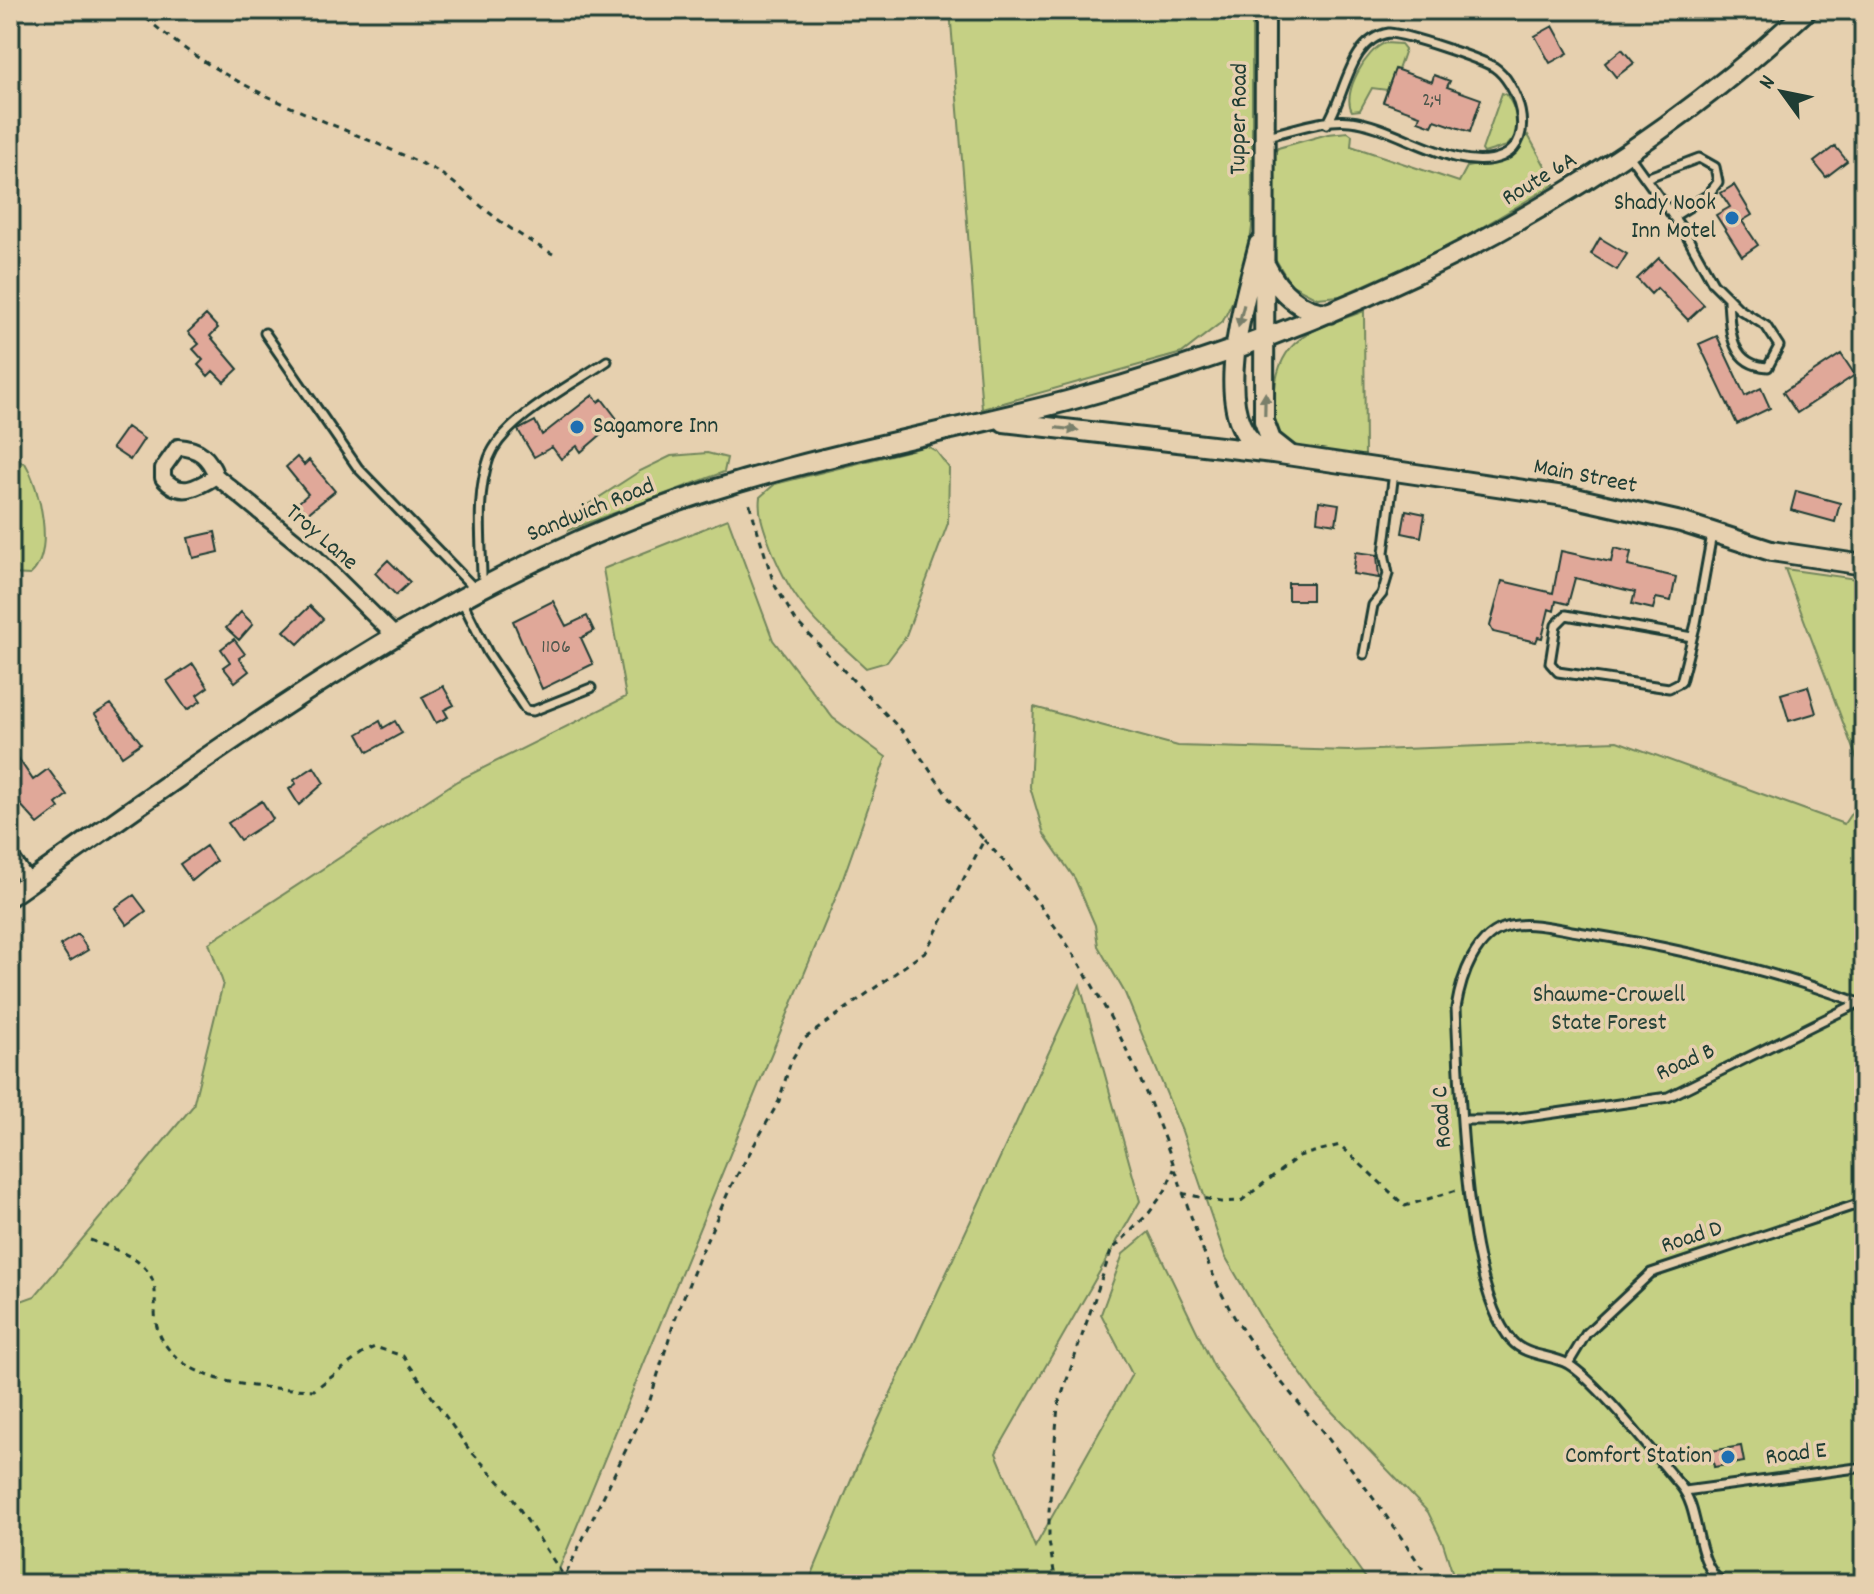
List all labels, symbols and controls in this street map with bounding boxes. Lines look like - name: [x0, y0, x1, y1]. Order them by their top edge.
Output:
- north arrow: [1742, 52, 1822, 132]
- street label: Tupper Road: [1222, 63, 1258, 175]
- text: N: [1752, 70, 1784, 96]
- house number: 2;4: [1422, 87, 1442, 115]
- street label: Route 6A: [1496, 144, 1584, 216]
- place label: Shady Nook Inn Motel: [1614, 187, 1716, 249]
- marker: Shady Nook Inn Motel: [1723, 209, 1741, 227]
- one-way arrow: [1235, 304, 1247, 329]
- one-way arrow: [1259, 391, 1271, 416]
- place label: Sagamore Inn: [593, 410, 718, 444]
- marker: Sagamore Inn: [568, 418, 586, 436]
- one-way arrow: [1055, 423, 1080, 436]
- street label: Main Street: [1530, 450, 1640, 504]
- street label: Sandwich Road: [522, 470, 660, 552]
- street label: Troy Lane: [277, 497, 365, 579]
- house number: 1106: [541, 634, 571, 662]
- park label: Shawme-Crowell State Forest: [1533, 979, 1685, 1041]
- street label: Road B: [1651, 1035, 1721, 1091]
- street label: Road C: [1424, 1085, 1462, 1149]
- street label: Road D: [1657, 1212, 1727, 1264]
- street label: Road E: [1764, 1434, 1829, 1476]
- place label: Comfort Station: [1565, 1440, 1712, 1474]
- marker: Comfort Station: [1719, 1448, 1737, 1466]

